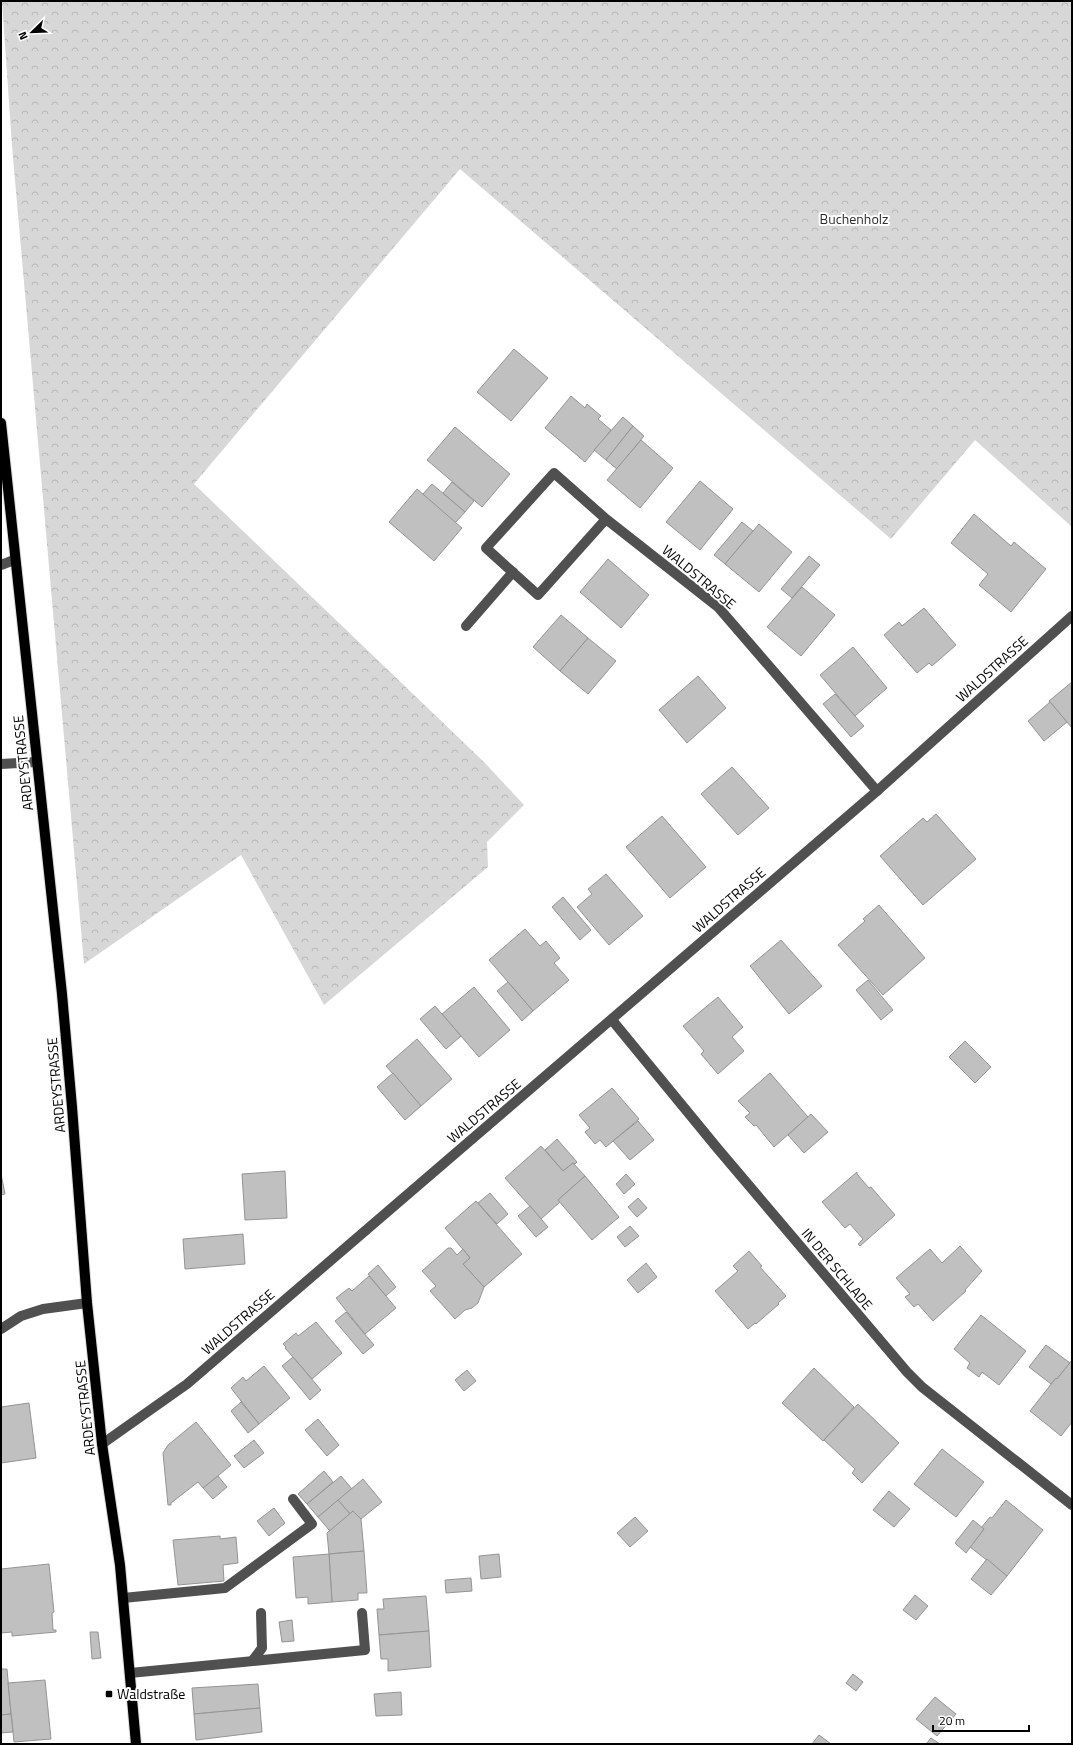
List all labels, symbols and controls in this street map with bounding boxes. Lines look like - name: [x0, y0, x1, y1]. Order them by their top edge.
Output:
- north arrow: [12, 12, 52, 52]
- text: N: [14, 29, 32, 43]
- park label: Buchenholz: [820, 208, 888, 229]
- street label: WALDSTRASSE: [658, 539, 741, 614]
- street label: WALDSTRASSE: [951, 630, 1033, 707]
- street label: ARDEYSTRASSE: [7, 714, 38, 812]
- street label: WALDSTRASSE: [688, 862, 770, 937]
- street label: ARDEYSTRASSE: [41, 1036, 70, 1134]
- street label: WALDSTRASSE: [442, 1073, 525, 1148]
- street label: IN DER SCHLADE: [797, 1223, 878, 1314]
- street label: WALDSTRASSE: [197, 1284, 279, 1359]
- street label: ARDEYSTRASSE: [69, 1359, 100, 1457]
- place label: Waldstraße: [117, 1683, 185, 1704]
- marker: Waldstraße: [104, 1689, 114, 1699]
- scale bar: [933, 1707, 1029, 1733]
- text: 20 m: [939, 1711, 965, 1730]

